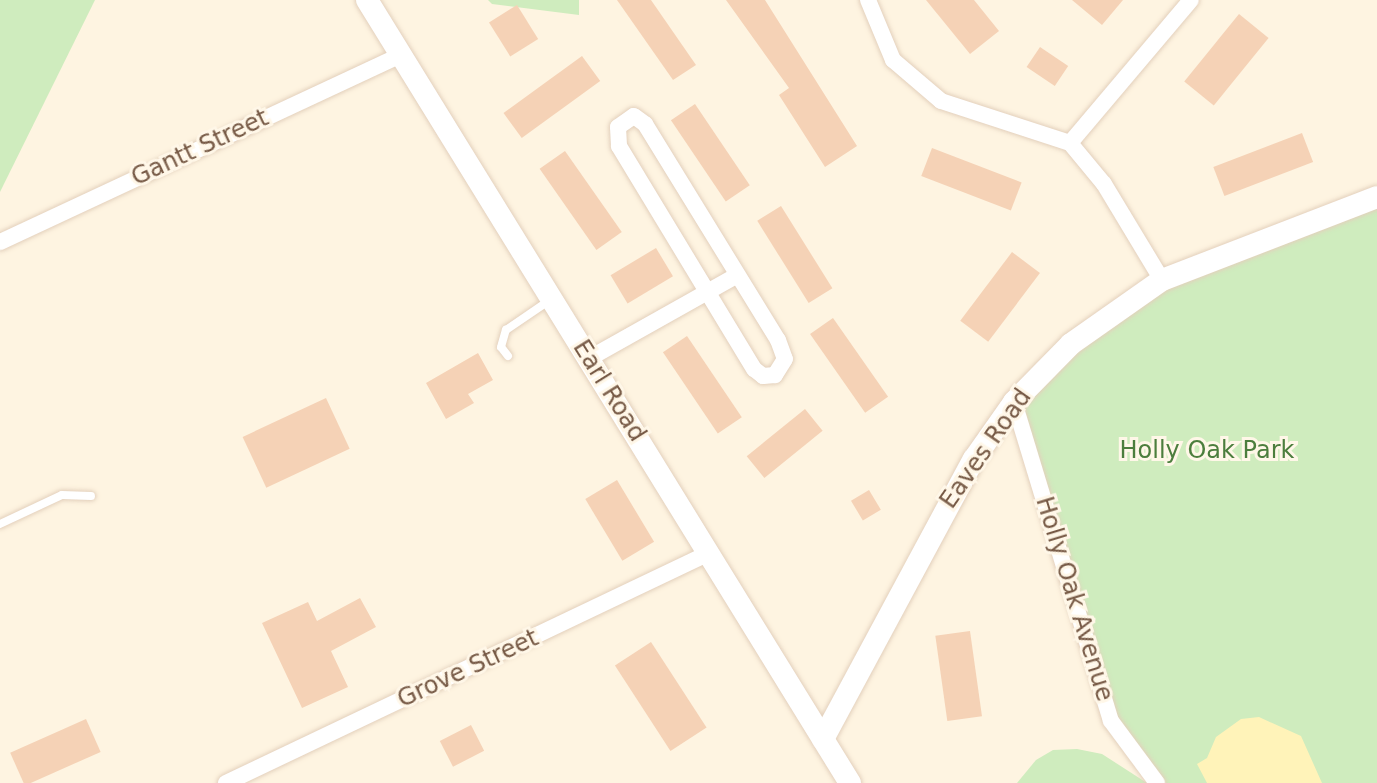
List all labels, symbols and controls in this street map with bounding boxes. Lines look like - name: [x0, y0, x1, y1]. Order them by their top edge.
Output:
- street label: Gantt Street: [127, 104, 273, 192]
- street label: Earl Road: [567, 335, 651, 447]
- street label: Eaves Road: [934, 384, 1038, 514]
- park label: Holly Oak Park: [1120, 437, 1294, 465]
- street label: Holly Oak Avenue: [1029, 493, 1119, 705]
- street label: Grove Street: [393, 624, 543, 714]

